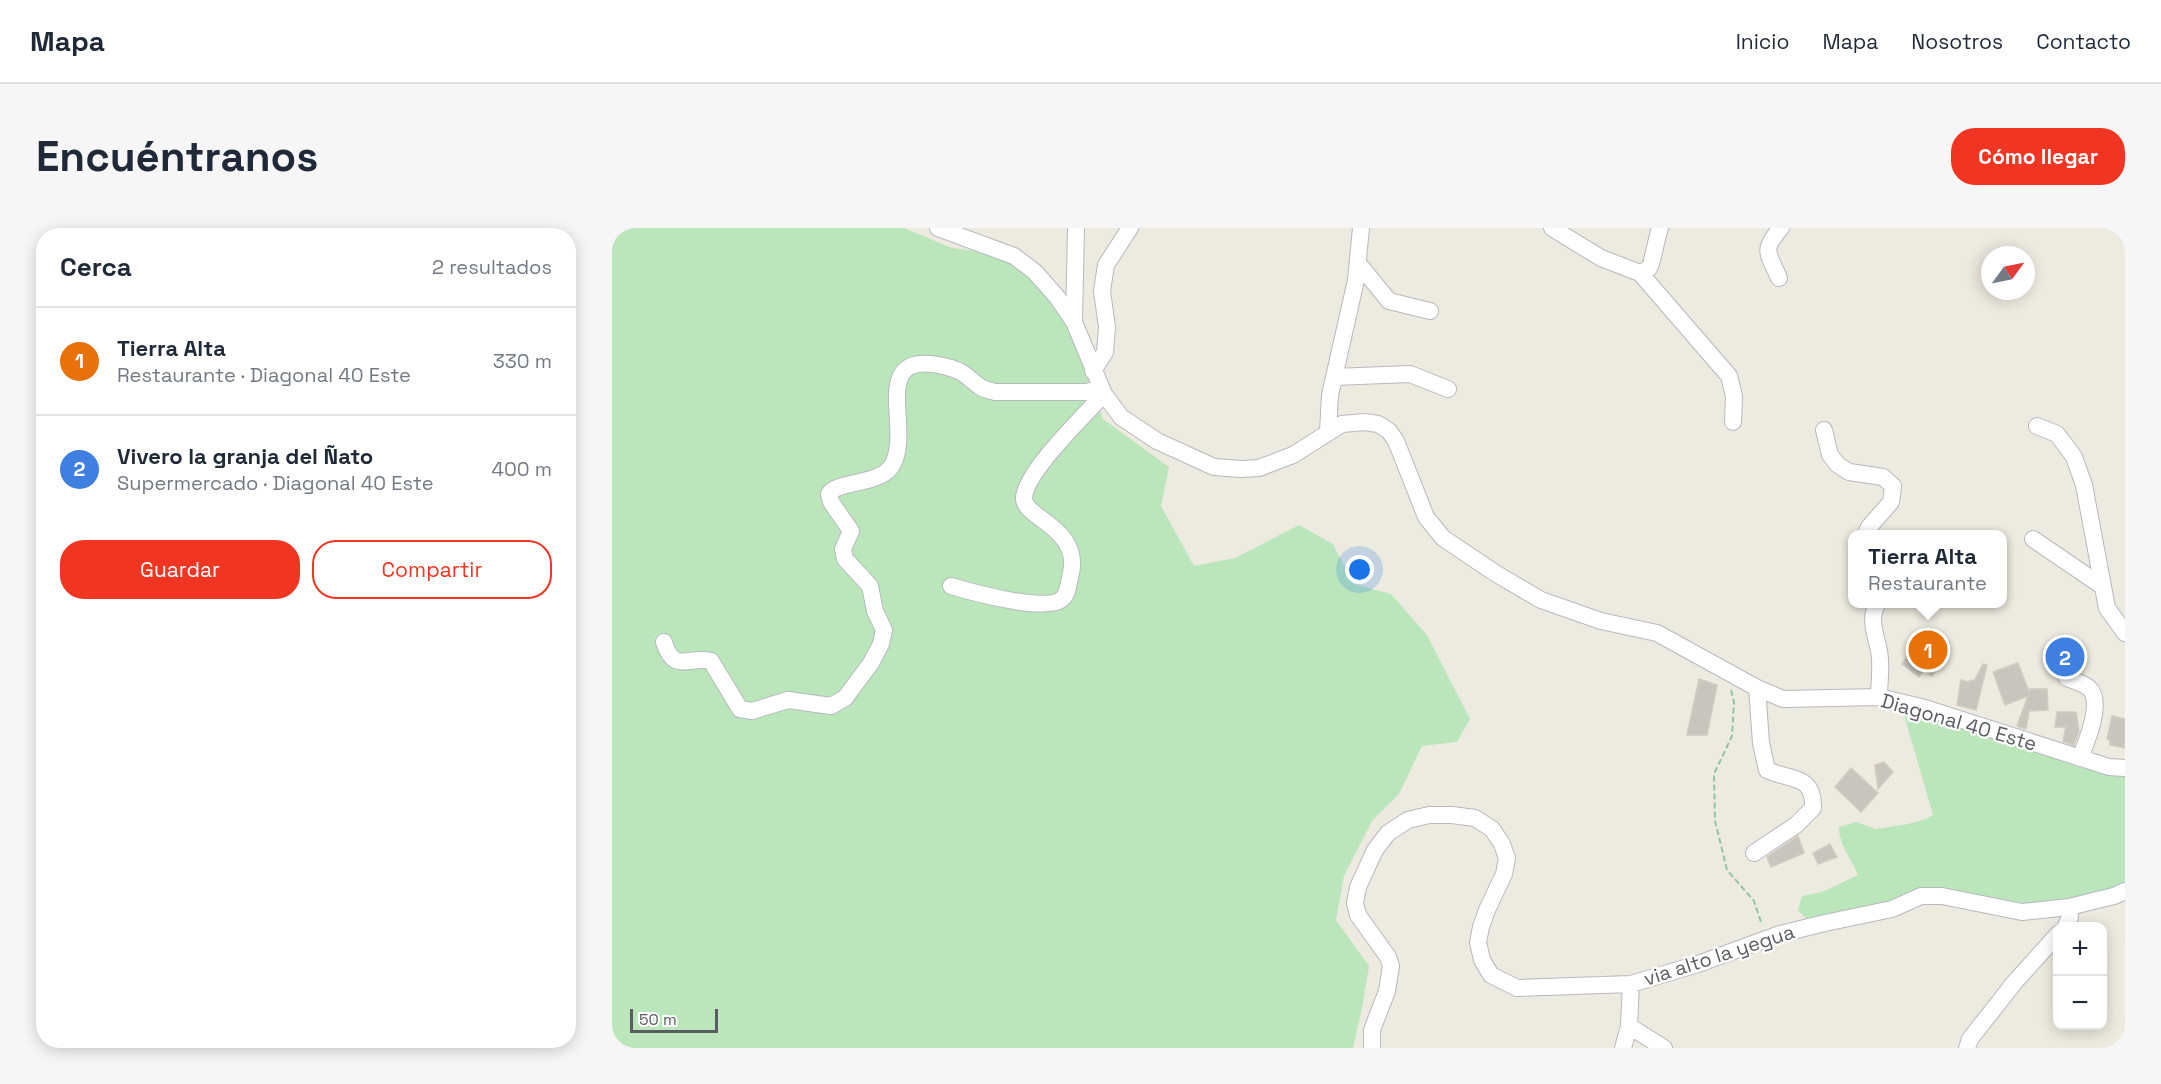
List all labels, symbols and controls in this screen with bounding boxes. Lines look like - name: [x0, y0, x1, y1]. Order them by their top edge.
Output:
- text: Mapa: [30, 23, 105, 59]
- text: Inicio: [1736, 28, 1790, 55]
- text: Mapa: [1823, 28, 1878, 55]
- text: Nosotros: [1911, 28, 2003, 55]
- text: Contacto: [2036, 28, 2131, 55]
- button: Cómo llegar: [1951, 128, 2125, 185]
- text: Encuéntranos: [36, 130, 318, 183]
- north arrow: [1981, 246, 2035, 300]
- text: Cerca: [60, 250, 132, 284]
- text: 2 resultados: [432, 254, 552, 280]
- text: Tierra Alta: [117, 334, 226, 362]
- text: 1: [75, 348, 84, 374]
- text: 330 m: [493, 348, 552, 374]
- text: Restaurante · Diagonal 40 Este: [117, 362, 411, 388]
- text: Vivero la granja del Ñato: [117, 442, 373, 470]
- text: 2: [74, 456, 85, 482]
- text: 400 m: [492, 456, 552, 482]
- text: Supermercado · Diagonal 40 Este: [117, 470, 434, 496]
- popup: [1848, 530, 2007, 608]
- button: Guardar: [60, 540, 300, 599]
- button: Compartir: [312, 540, 552, 599]
- text: Tierra Alta: [1868, 542, 1977, 570]
- your location: [1345, 555, 1374, 584]
- text: Restaurante: [1868, 570, 1987, 596]
- pin: 1: [1908, 628, 1948, 672]
- pin: 2: [2046, 634, 2084, 680]
- street label: Diagonal 40 Este: [1878, 687, 2040, 757]
- street label: via alto la yegua: [1640, 918, 1798, 992]
- map controls: [2053, 922, 2107, 1030]
- button: +: [2053, 922, 2107, 976]
- button: −: [2053, 976, 2107, 1030]
- scale bar: [630, 1006, 718, 1034]
- text: 50 m: [639, 1009, 677, 1030]

